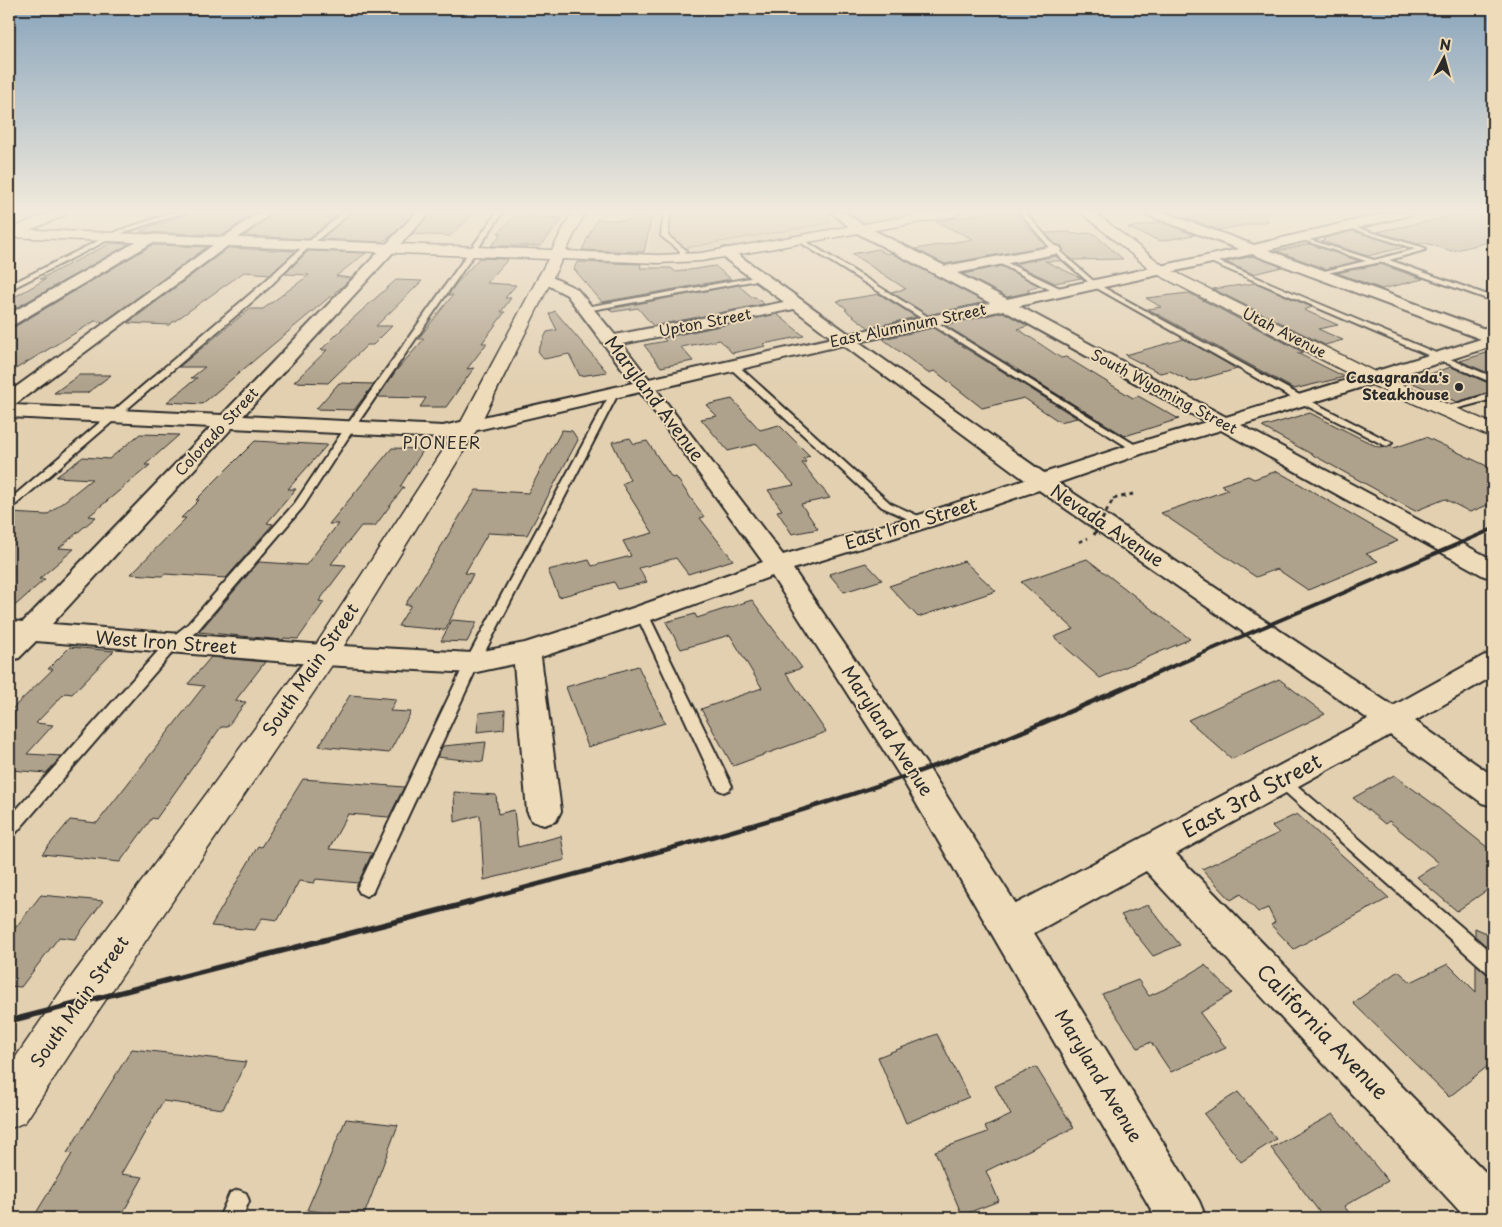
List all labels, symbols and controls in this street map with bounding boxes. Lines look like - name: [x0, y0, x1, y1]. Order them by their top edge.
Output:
- north arrow: [1420, 32, 1470, 82]
- text: N: [1439, 34, 1452, 56]
- street label: East Aluminum Street: [827, 297, 988, 352]
- street label: Upton Street: [656, 301, 753, 342]
- street label: Utah Avenue: [1239, 301, 1331, 363]
- street label: Maryland Avenue: [599, 330, 711, 467]
- street label: South Wyoming Street: [1087, 342, 1242, 439]
- place label: Casagranda's Steakhouse: [1346, 365, 1449, 405]
- street label: Colorado Street: [169, 381, 263, 481]
- marker: Casagranda's Steakhouse: [1453, 381, 1465, 393]
- district label: PIONEER: [403, 430, 481, 454]
- street label: Nevada Avenue: [1046, 477, 1170, 573]
- street label: East Iron Street: [841, 490, 980, 556]
- street label: South Main Street: [255, 597, 364, 741]
- street label: West Iron Street: [94, 623, 238, 660]
- street label: Maryland Avenue: [836, 660, 941, 801]
- street label: East 3rd Street: [1175, 744, 1327, 845]
- street label: South Main Street: [23, 930, 134, 1073]
- street label: California Avenue: [1250, 955, 1397, 1106]
- street label: Maryland Avenue: [1049, 1004, 1150, 1147]

